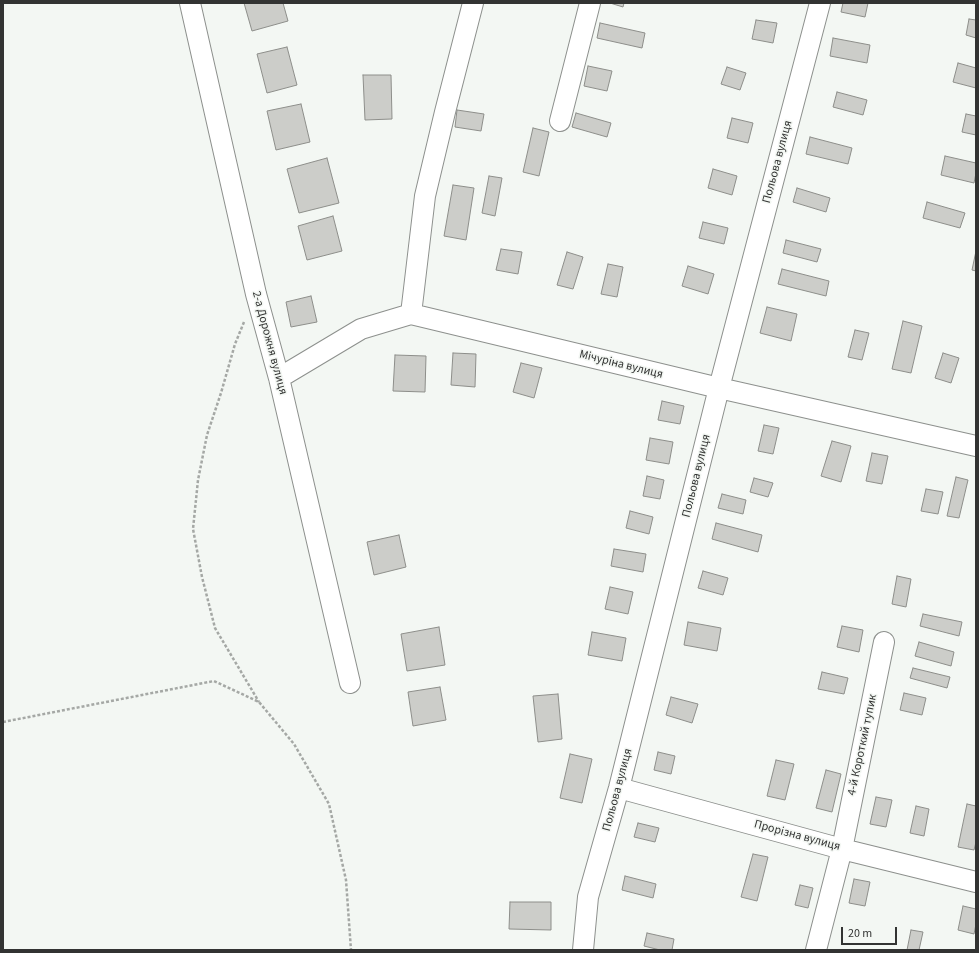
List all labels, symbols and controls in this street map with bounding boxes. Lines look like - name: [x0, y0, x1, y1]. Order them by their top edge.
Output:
- street label: Польова вулиця: [760, 119, 796, 205]
- street label: 2-а Дорожня вулиця: [248, 290, 290, 396]
- street label: Мічуріна вулиця: [578, 348, 664, 382]
- street label: Польова вулиця: [680, 433, 714, 519]
- street label: 4-й Короткий тупик: [845, 693, 881, 797]
- street label: Польова вулиця: [600, 747, 636, 833]
- street label: Прорізна вулиця: [752, 818, 842, 854]
- scale bar: [843, 919, 899, 945]
- text: 20 m: [848, 925, 872, 942]

